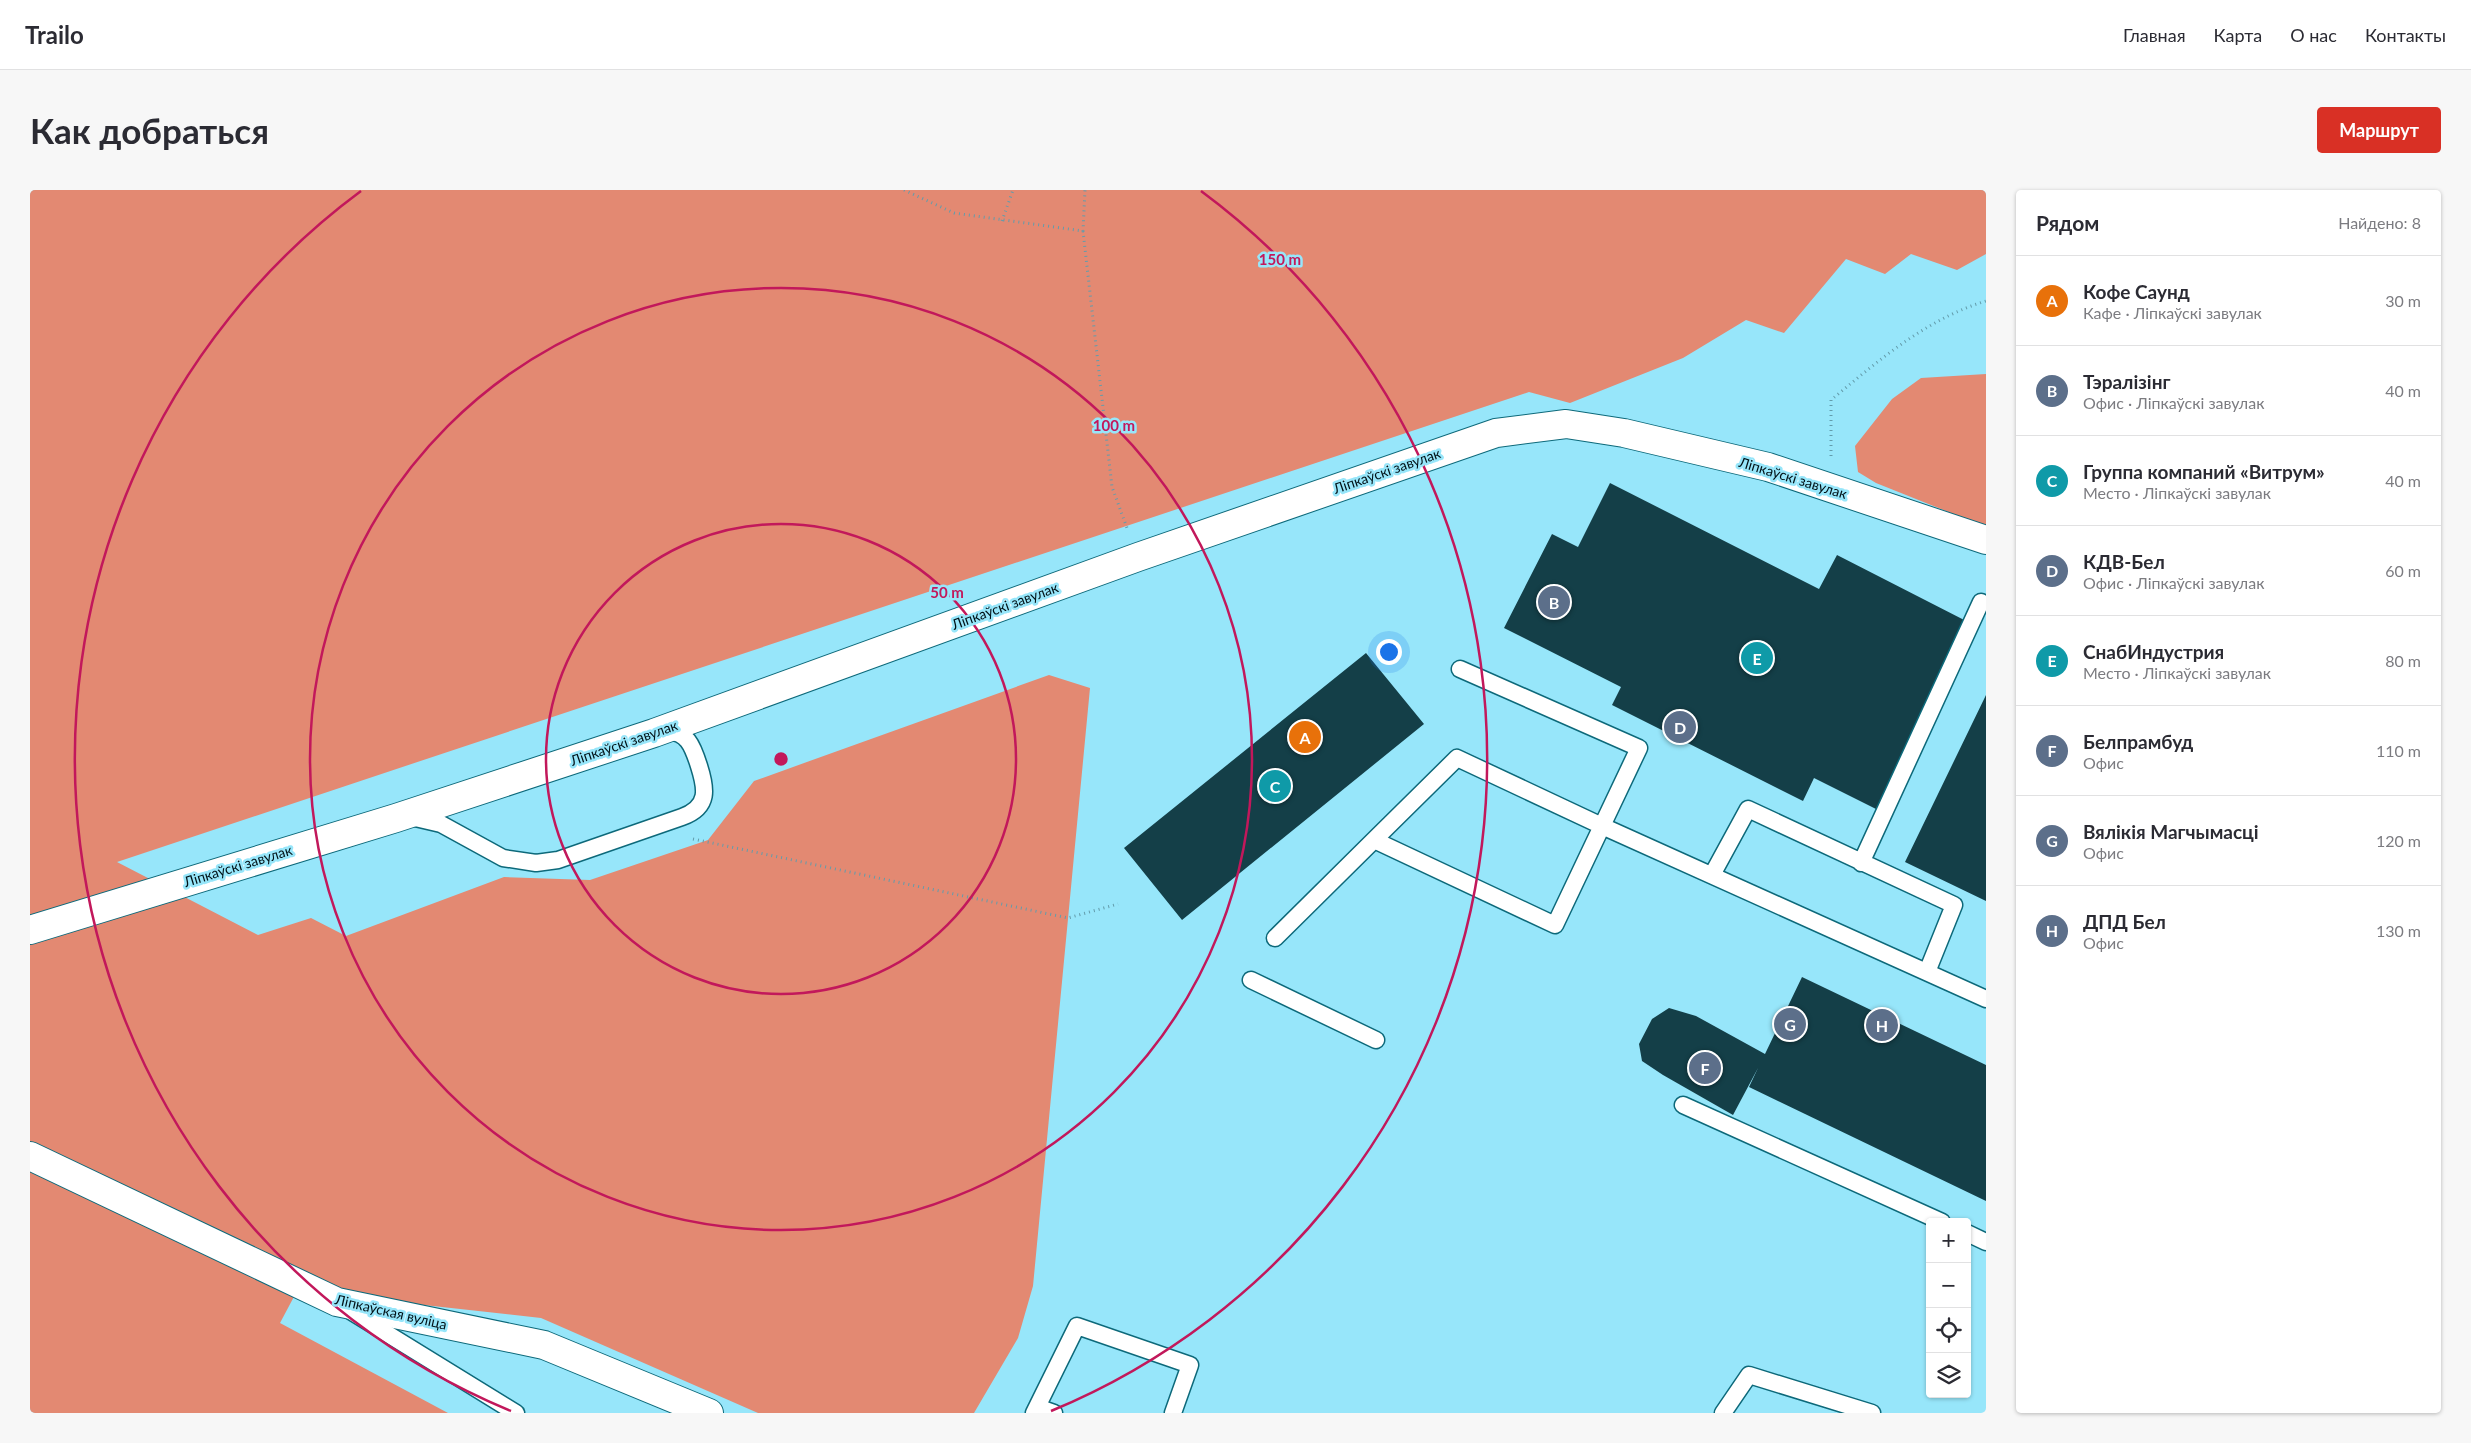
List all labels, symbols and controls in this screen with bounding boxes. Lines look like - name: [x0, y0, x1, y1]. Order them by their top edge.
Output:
- text: Trailo: [25, 20, 84, 49]
- text: Главная: [2123, 24, 2186, 46]
- text: Карта: [2214, 24, 2262, 46]
- text: О нас: [2290, 24, 2337, 46]
- text: Контакты: [2365, 24, 2446, 46]
- button: Маршрут: [2317, 107, 2441, 153]
- text: Как добраться: [30, 109, 269, 151]
- text: Рядом: [2036, 210, 2099, 235]
- text: Найдено: 8: [2338, 213, 2421, 232]
- text: 150 m: [1259, 250, 1301, 268]
- text: Кофе Саунд: [2083, 280, 2190, 303]
- text: A: [2046, 291, 2058, 310]
- text: 30 m: [2385, 291, 2421, 310]
- text: Кафе · Ліпкаўскі завулак: [2083, 303, 2262, 322]
- text: Тэралізінг: [2083, 370, 2171, 393]
- text: B: [2047, 381, 2057, 400]
- text: 40 m: [2385, 381, 2421, 400]
- text: Офис · Ліпкаўскі завулак: [2083, 393, 2264, 412]
- text: 100 m: [1093, 416, 1135, 434]
- street label: Ліпкаўскі завулак: [1330, 444, 1443, 497]
- street label: Ліпкаўскі завулак: [1736, 453, 1850, 502]
- text: Группа компаний «Витрум»: [2083, 460, 2325, 483]
- text: C: [2047, 471, 2057, 490]
- text: 40 m: [2385, 471, 2421, 490]
- text: Место · Ліпкаўскі завулак: [2083, 483, 2271, 502]
- text: КДВ-Бел: [2083, 550, 2165, 573]
- text: D: [2046, 561, 2058, 580]
- text: 60 m: [2385, 561, 2421, 580]
- text: Офис · Ліпкаўскі завулак: [2083, 573, 2264, 592]
- street label: Ліпкаўскі завулак: [948, 578, 1061, 633]
- text: 50 m: [930, 583, 964, 601]
- pin: B: [1538, 583, 1570, 621]
- your location: [1376, 639, 1402, 665]
- pin: E: [1741, 639, 1773, 677]
- text: СнабИндустрия: [2083, 640, 2224, 663]
- text: E: [2047, 651, 2057, 670]
- text: 80 m: [2385, 651, 2421, 670]
- text: Место · Ліпкаўскі завулак: [2083, 663, 2271, 682]
- pin: D: [1664, 708, 1696, 746]
- street label: Ліпкаўскі завулак: [567, 716, 680, 769]
- pin: A: [1289, 718, 1321, 756]
- text: Белпрамбуд: [2083, 730, 2193, 753]
- text: F: [2047, 741, 2057, 760]
- text: 110 m: [2376, 741, 2421, 760]
- centre of rings: [772, 750, 790, 768]
- text: Офис: [2083, 753, 2124, 772]
- pin: C: [1259, 767, 1291, 805]
- text: Вялікія Магчымасці: [2083, 820, 2259, 843]
- text: G: [2046, 831, 2058, 850]
- text: 120 m: [2376, 831, 2421, 850]
- street label: Ліпкаўскі завулак: [181, 841, 295, 890]
- text: Офис: [2083, 843, 2124, 862]
- text: ДПД Бел: [2083, 910, 2166, 933]
- text: H: [2046, 921, 2058, 940]
- text: 130 m: [2376, 921, 2421, 940]
- text: Офис: [2083, 933, 2124, 952]
- pin: G: [1774, 1005, 1806, 1043]
- pin: H: [1866, 1006, 1898, 1044]
- pin: F: [1689, 1049, 1721, 1087]
- map controls: [1926, 1218, 1971, 1398]
- button: +: [1926, 1218, 1971, 1263]
- button: −: [1926, 1263, 1971, 1308]
- street label: Ліпкаўская вуліца: [333, 1290, 449, 1333]
- button: locate: [1926, 1308, 1971, 1353]
- button: layers: [1926, 1353, 1971, 1398]

